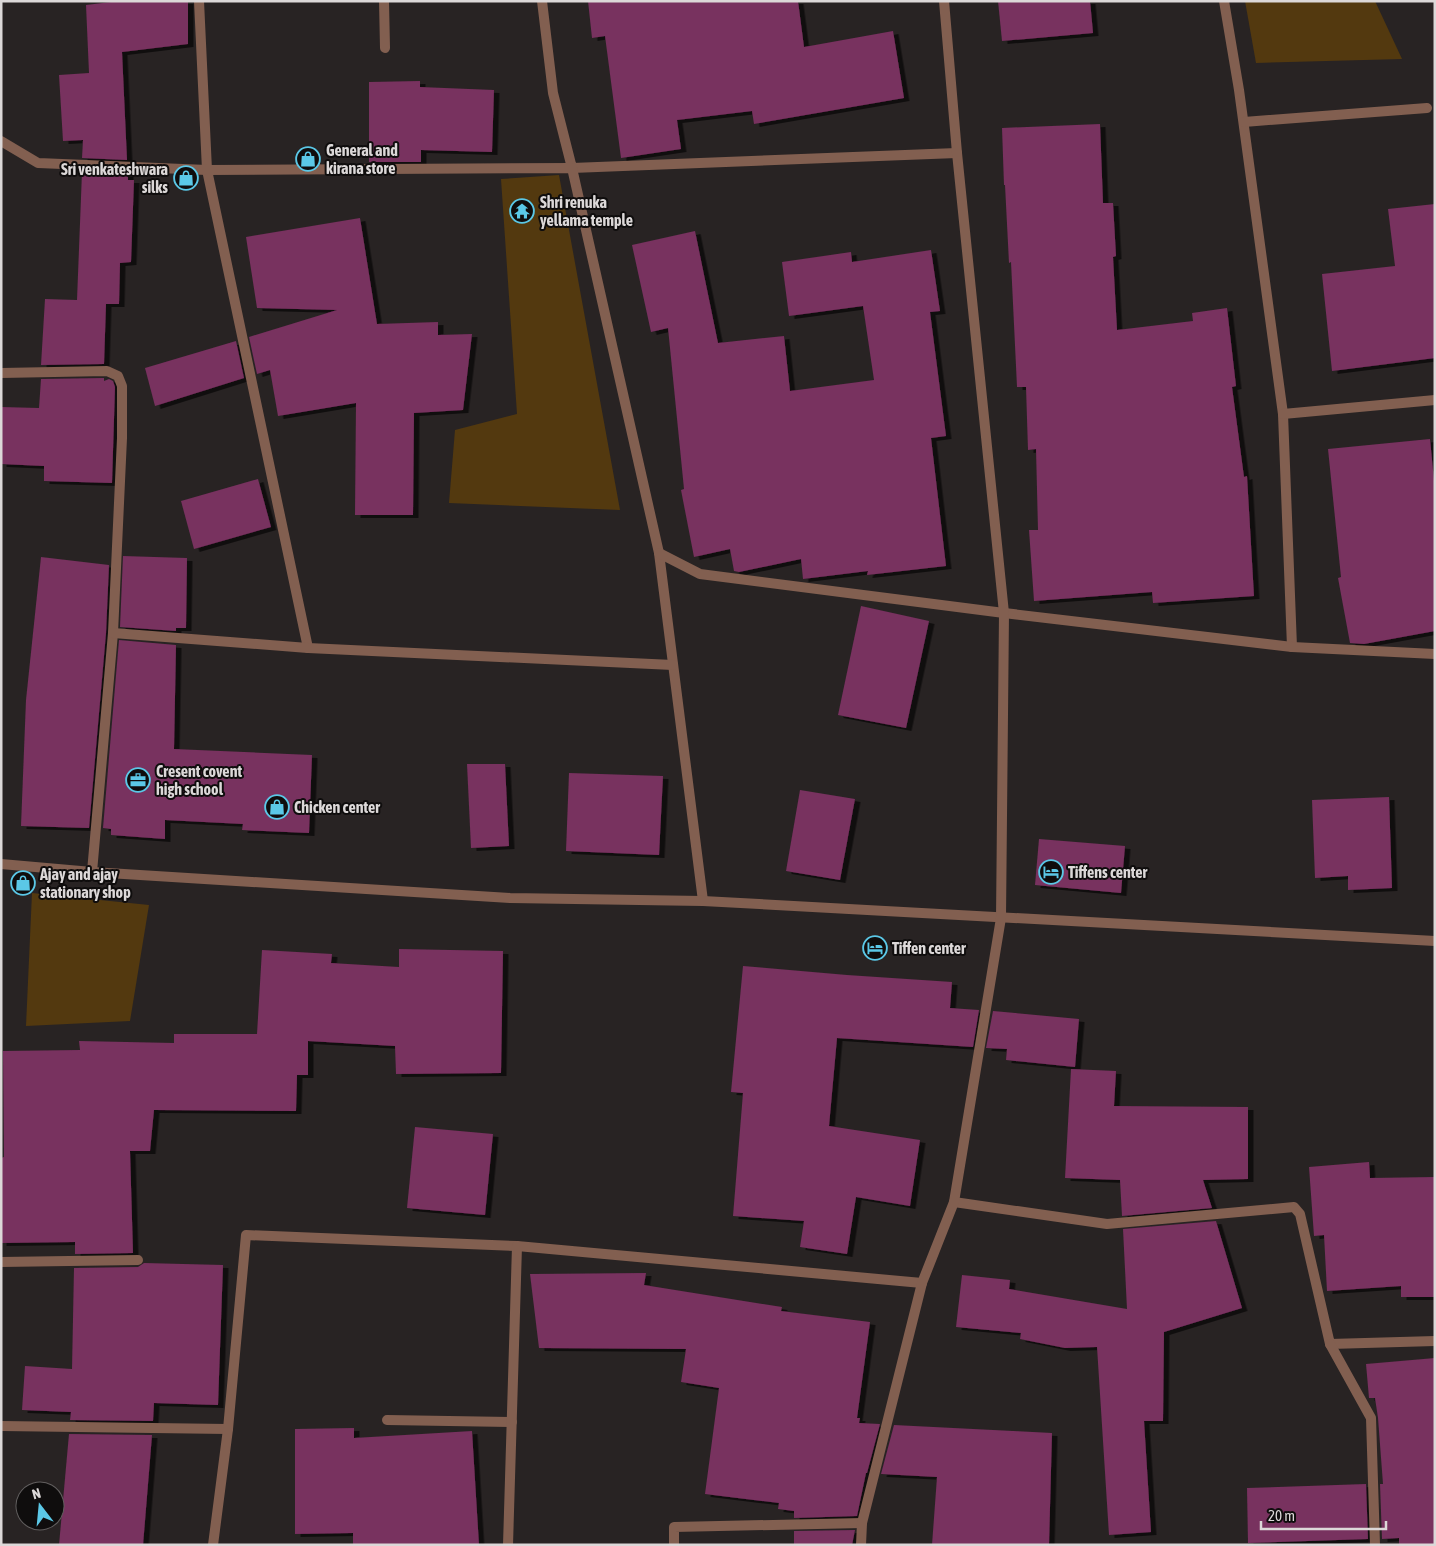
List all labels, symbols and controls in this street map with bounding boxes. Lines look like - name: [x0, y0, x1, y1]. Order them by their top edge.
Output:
- place label: General and kirana store: [326, 141, 398, 177]
- shop icon: General and kirana store: [295, 146, 321, 172]
- place label: Sri venkateshwara silks: [61, 160, 168, 196]
- shop icon: Sri venkateshwara silks: [173, 165, 199, 191]
- place label: Shri renuka yellama temple: [540, 193, 633, 229]
- temple icon: Shri renuka yellama temple: [509, 198, 535, 224]
- place label: Cresent covent high school: [156, 762, 242, 798]
- office icon: Cresent covent high school: [125, 767, 151, 793]
- shop icon: Chicken center: [264, 794, 290, 820]
- place label: Chicken center: [294, 798, 380, 816]
- hotel icon: Tiffens center: [1038, 859, 1064, 885]
- place label: Tiffens center: [1068, 863, 1148, 881]
- place label: Ajay and ajay stationary shop: [39, 865, 131, 901]
- shop icon: Ajay and ajay stationary shop: [10, 870, 36, 896]
- hotel icon: Tiffen center: [862, 935, 888, 961]
- place label: Tiffen center: [892, 939, 966, 957]
- north arrow: [15, 1481, 65, 1531]
- text: N: [30, 1485, 43, 1502]
- scale bar: [1261, 1498, 1386, 1530]
- text: 20 m: [1268, 1507, 1295, 1524]

